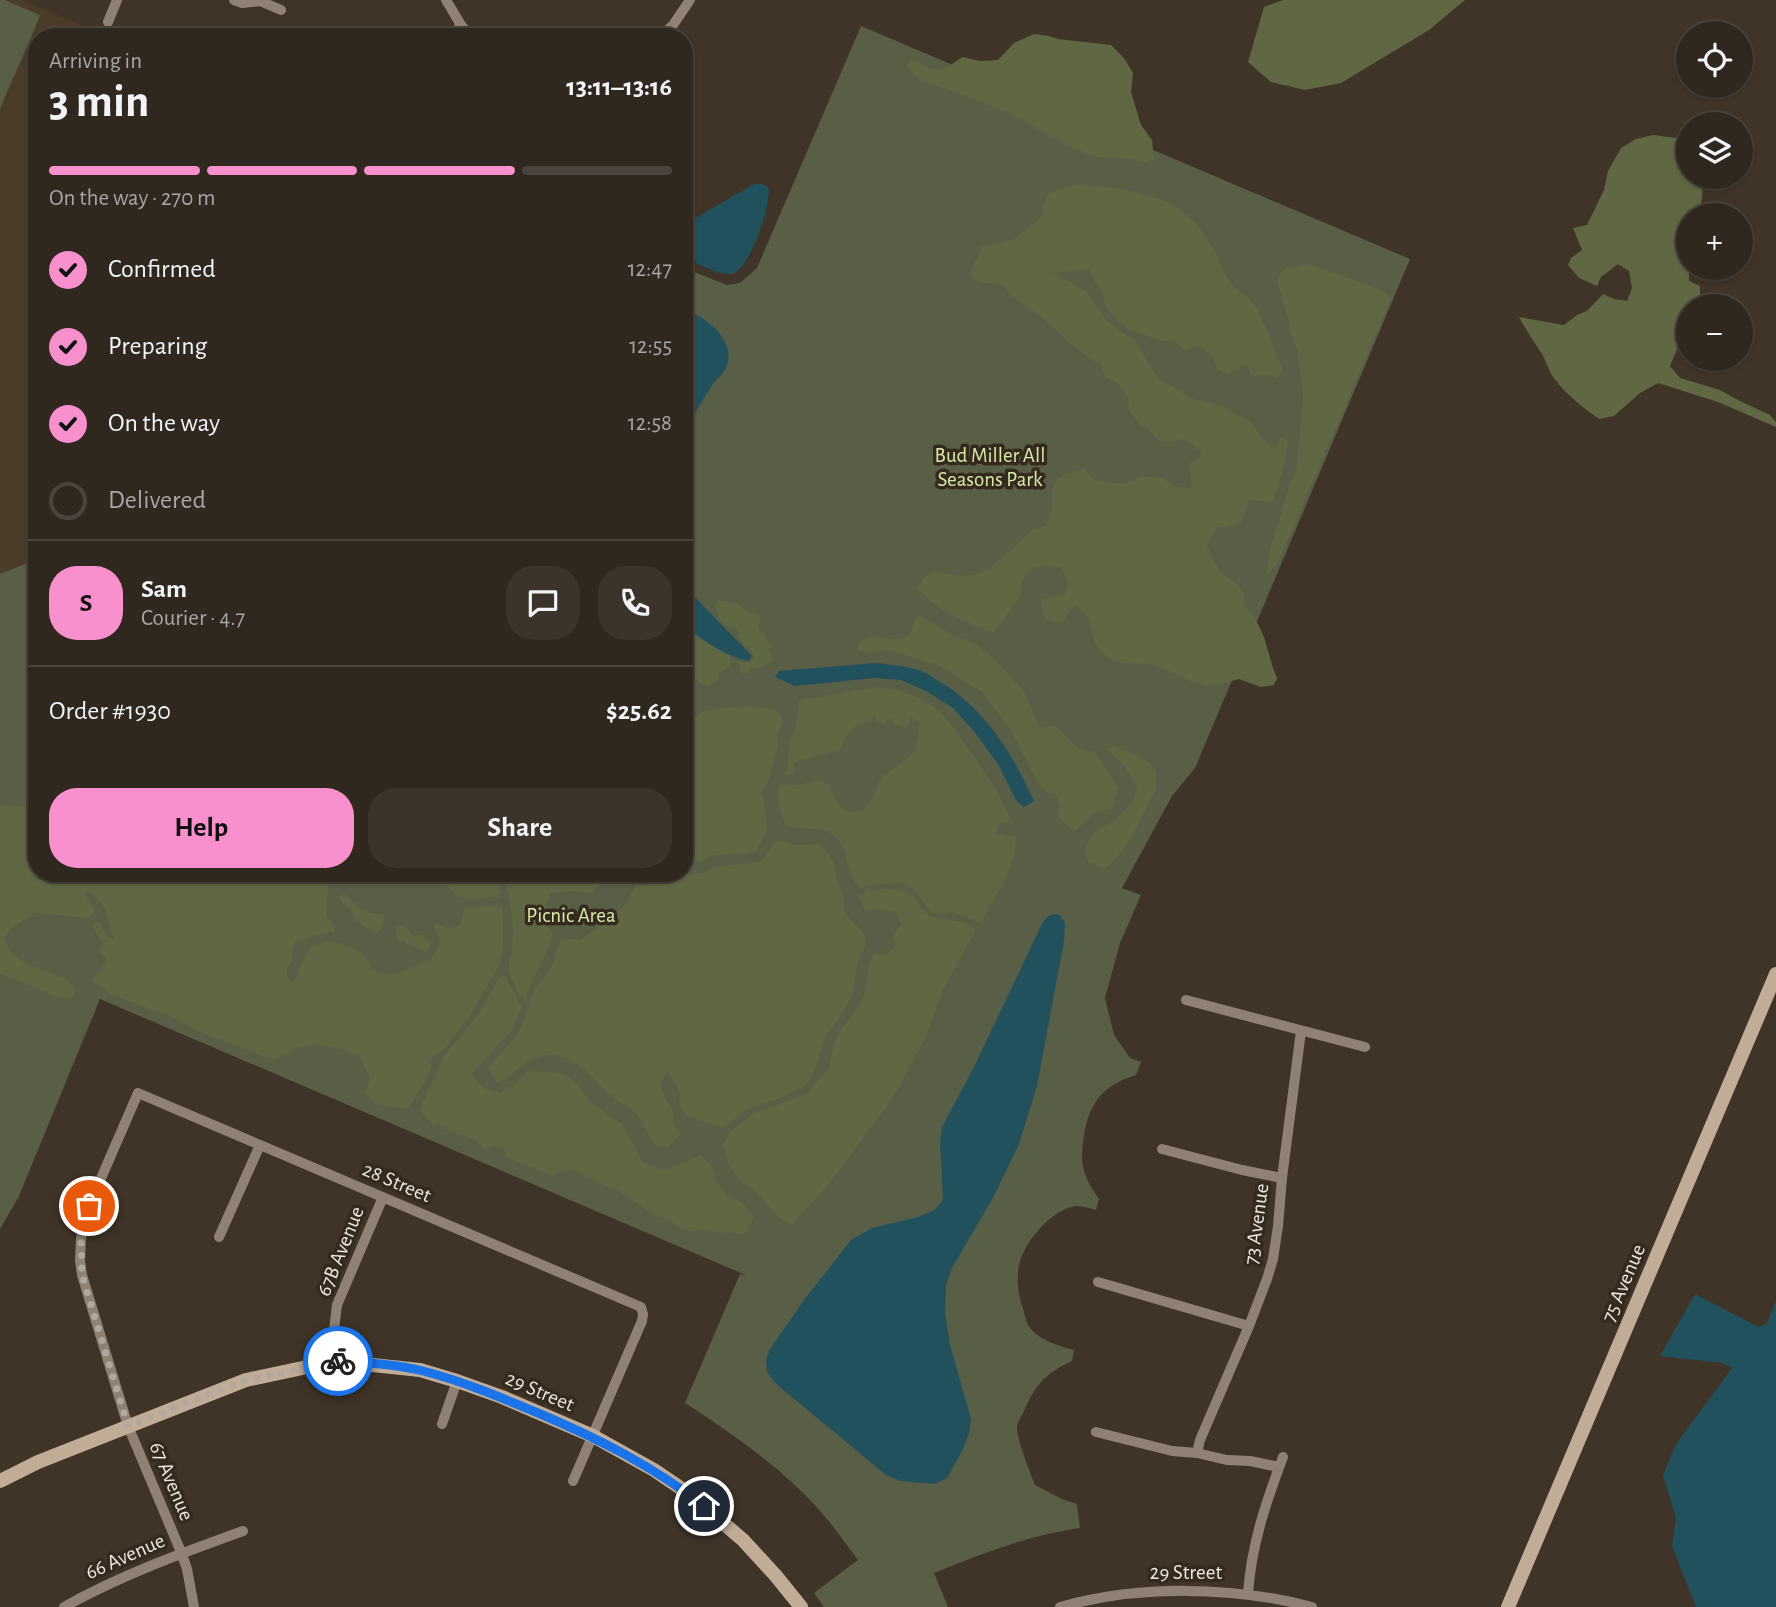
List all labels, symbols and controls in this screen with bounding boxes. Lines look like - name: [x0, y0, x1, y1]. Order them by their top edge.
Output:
- map controls: [1676, 21, 1753, 371]
- button: locate: [1676, 21, 1753, 98]
- text: Arriving in: [49, 50, 142, 73]
- text: 13:11–13:16: [566, 74, 672, 100]
- text: 3 min: [49, 79, 149, 125]
- button: layers: [1676, 112, 1753, 189]
- text: On the way · 270 m: [49, 187, 216, 210]
- button: +: [1676, 203, 1753, 280]
- icon: check: [49, 251, 87, 289]
- text: Confirmed: [108, 256, 216, 282]
- text: 12:47: [628, 258, 672, 281]
- button: −: [1676, 294, 1753, 371]
- icon: check: [49, 328, 87, 366]
- text: Preparing: [108, 333, 207, 359]
- text: 12:55: [629, 335, 672, 358]
- icon: check: [49, 405, 87, 443]
- text: On the way: [108, 410, 220, 436]
- text: 12:58: [628, 412, 672, 435]
- park label: Bud Miller All Seasons Park: [935, 445, 1045, 490]
- text: Delivered: [108, 487, 206, 513]
- button: chat: [506, 566, 580, 640]
- button: phone: [598, 566, 672, 640]
- text: Sam: [141, 576, 187, 602]
- text: S: [80, 590, 92, 616]
- text: Courier · 4.7: [141, 607, 245, 630]
- text: Order #1930: [49, 698, 171, 724]
- text: $25.62: [606, 698, 672, 724]
- button: Help: [49, 788, 354, 868]
- button: Share: [368, 788, 672, 868]
- park label: Picnic Area: [526, 905, 616, 926]
- street label: 28 Street: [359, 1159, 435, 1206]
- pin: [59, 1176, 119, 1236]
- street label: 73 Avenue: [1240, 1182, 1273, 1266]
- icon: bag: [70, 1187, 108, 1225]
- street label: 67B Avenue: [313, 1203, 368, 1299]
- street label: 75 Avenue: [1598, 1241, 1649, 1325]
- courier: [303, 1326, 373, 1396]
- icon: bike: [319, 1342, 357, 1380]
- street label: 29 Street: [502, 1368, 577, 1415]
- street label: 67 Avenue: [146, 1439, 197, 1524]
- pin: [674, 1476, 734, 1536]
- icon: home: [685, 1487, 723, 1525]
- street label: 66 Avenue: [82, 1530, 168, 1583]
- street label: 29 Street: [1150, 1562, 1222, 1583]

